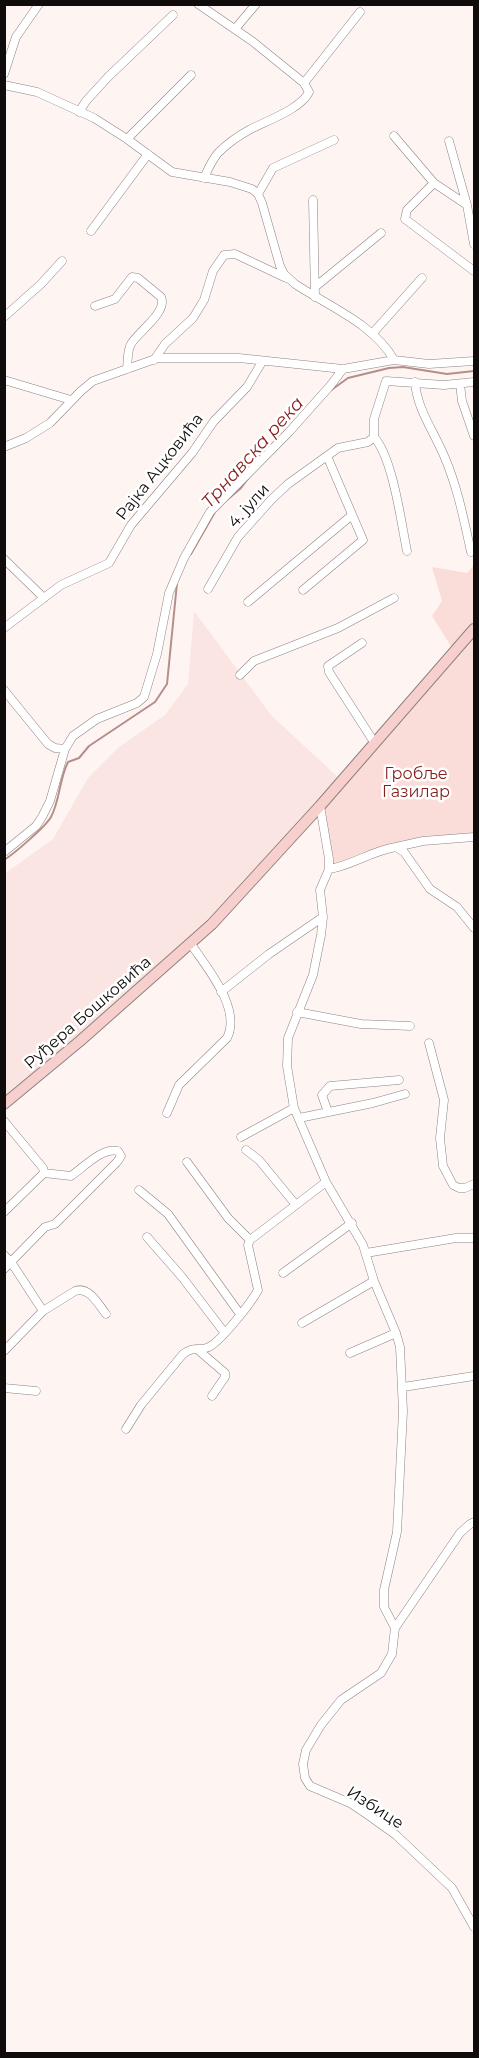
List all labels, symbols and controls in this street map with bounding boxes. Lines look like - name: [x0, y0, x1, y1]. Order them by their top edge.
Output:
- water label: Трнавска река: [197, 393, 309, 513]
- street label: Рајка Ацковића: [112, 410, 208, 524]
- street label: 4. јули: [224, 480, 274, 532]
- park label: Гробље Газилар: [382, 764, 450, 802]
- street label: Руђера Бошковића: [21, 953, 155, 1073]
- street label: Избице: [343, 1782, 407, 1834]

